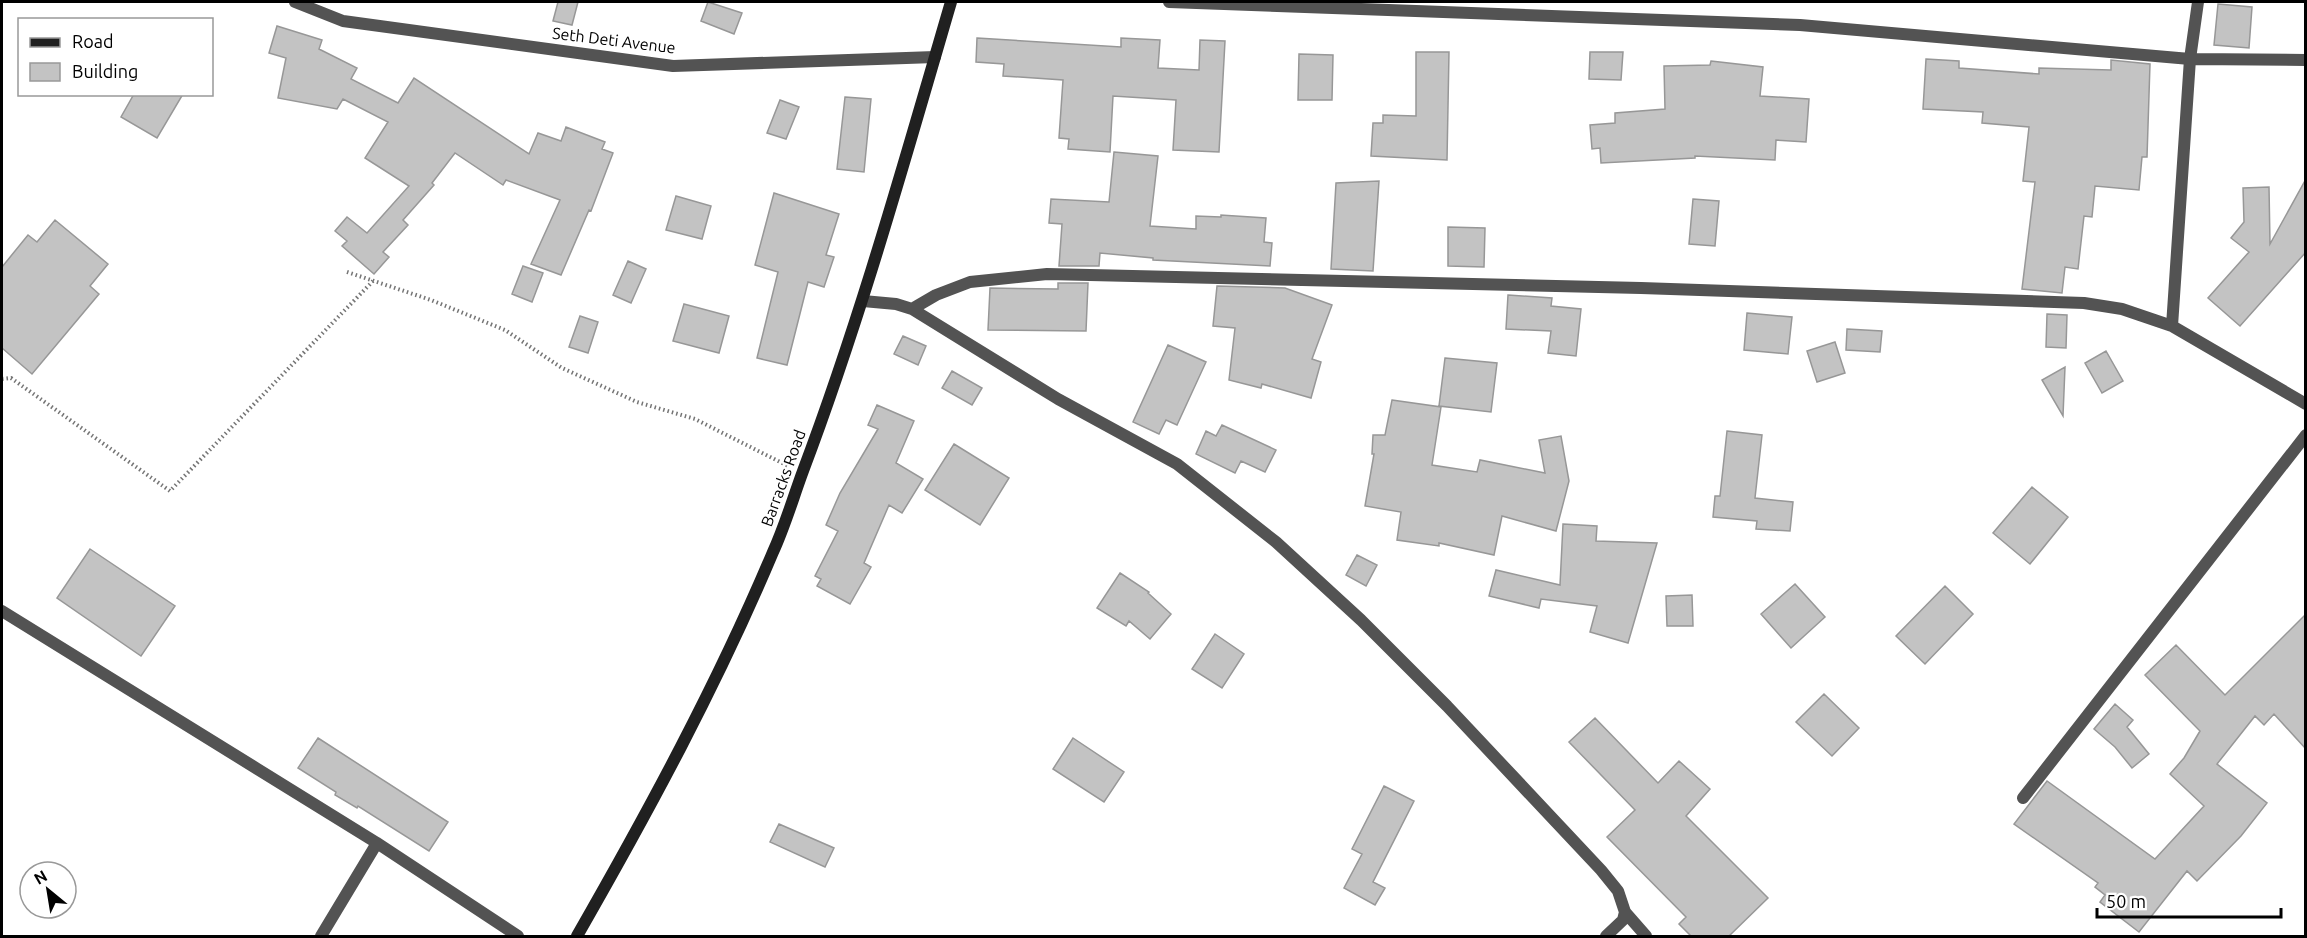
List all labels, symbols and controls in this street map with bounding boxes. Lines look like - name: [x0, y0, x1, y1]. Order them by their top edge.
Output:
- legend: [18, 18, 213, 96]
- street label: Seth Deti Avenue: [551, 23, 677, 57]
- text: Road: [72, 31, 114, 51]
- text: Building: [72, 61, 138, 81]
- street label: Barracks Road: [757, 427, 809, 529]
- north arrow: [18, 860, 78, 920]
- text: N: [31, 866, 50, 888]
- scale bar: [2097, 881, 2282, 919]
- text: 50 m: [2106, 891, 2146, 911]

